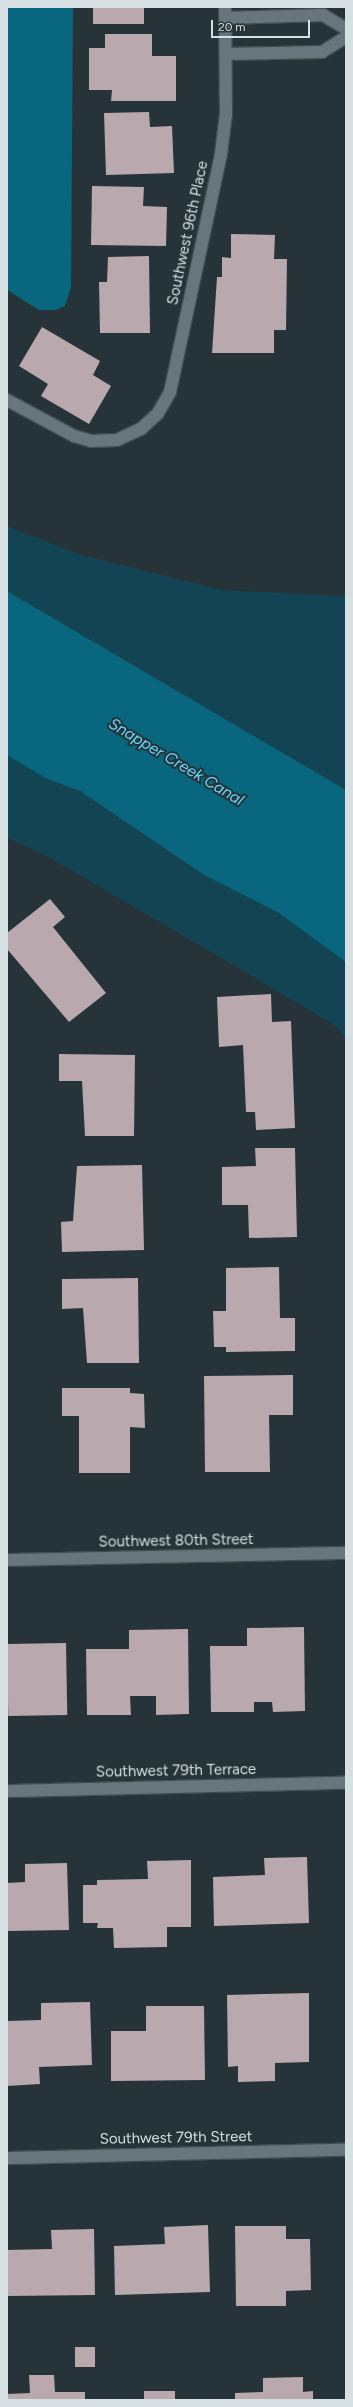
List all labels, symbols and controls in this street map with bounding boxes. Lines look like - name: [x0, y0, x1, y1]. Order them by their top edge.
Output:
- scale bar: [213, 12, 312, 38]
- text: 20 m: [218, 20, 246, 34]
- street label: Southwest 96th Place: [164, 159, 212, 307]
- water label: Snapper Creek Canal: [105, 714, 247, 810]
- street label: Southwest 80th Street: [98, 1531, 254, 1551]
- street label: Southwest 79th Terrace: [96, 1761, 256, 1781]
- street label: Southwest 79th Street: [100, 2128, 252, 2148]

